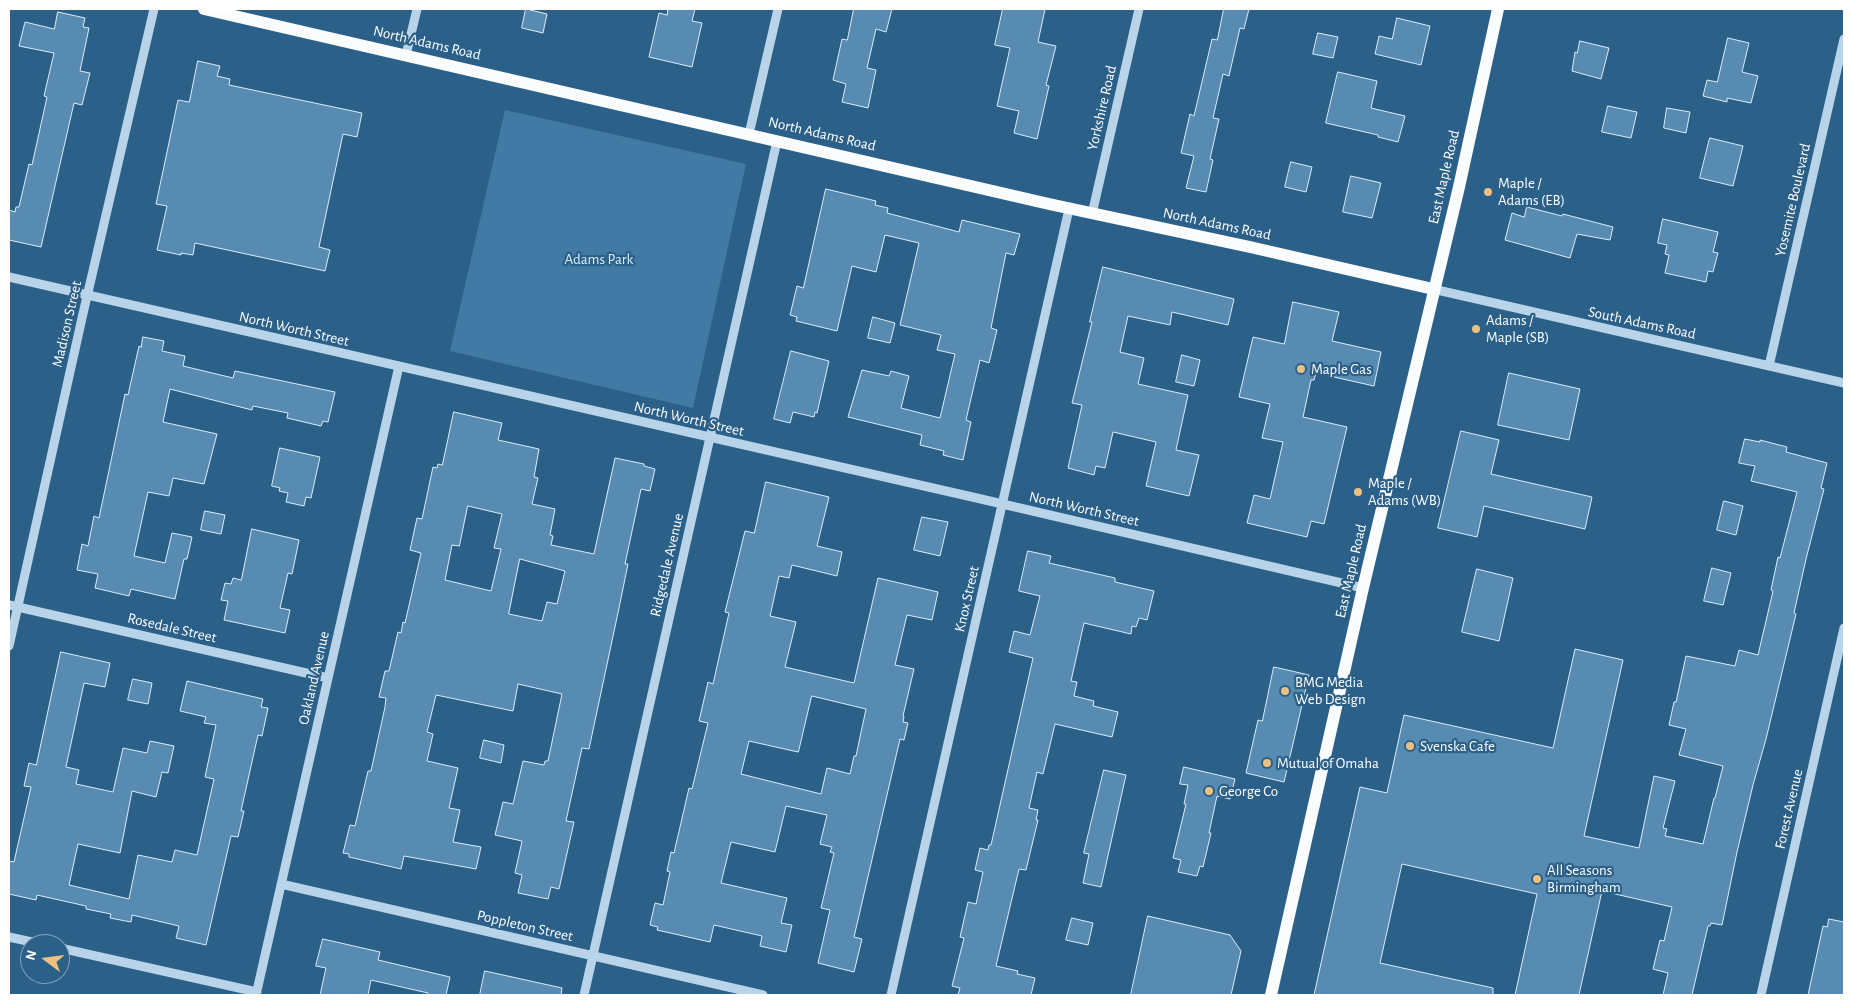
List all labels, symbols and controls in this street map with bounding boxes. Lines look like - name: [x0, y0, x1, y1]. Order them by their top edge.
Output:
- street label: North Adams Road: [371, 22, 483, 64]
- street label: Yorkshire Road: [1083, 64, 1121, 152]
- street label: North Adams Road: [766, 113, 878, 155]
- street label: East Maple Road: [1424, 128, 1464, 226]
- street label: Yosemite Boulevard: [1771, 142, 1815, 258]
- place label: Maple / Adams (EB): [1498, 174, 1565, 209]
- marker: Maple / Adams (EB): [1482, 186, 1494, 198]
- street label: North Adams Road: [1161, 204, 1273, 244]
- park label: Adams Park: [565, 250, 633, 268]
- street label: Madison Street: [48, 279, 86, 369]
- street label: South Adams Road: [1586, 303, 1698, 343]
- street label: North Worth Street: [237, 308, 351, 350]
- place label: Adams / Maple (SB): [1486, 311, 1549, 346]
- marker: Adams / Maple (SB): [1470, 323, 1482, 335]
- place label: Maple Gas: [1311, 360, 1372, 378]
- marker: Maple Gas: [1295, 363, 1307, 375]
- street label: North Worth Street: [632, 398, 746, 440]
- place label: Maple / Adams (WB): [1368, 474, 1441, 509]
- marker: Maple / Adams (WB): [1352, 486, 1364, 498]
- street label: North Worth Street: [1027, 488, 1141, 530]
- street label: Ridgedale Avenue: [646, 512, 688, 618]
- street label: East Maple Road: [1331, 522, 1371, 620]
- street label: Knox Street: [951, 564, 983, 634]
- street label: Rosedale Street: [126, 609, 218, 647]
- street label: Oakland Avenue: [294, 629, 334, 727]
- place label: BMG Media Web Design: [1295, 673, 1366, 708]
- marker: BMG Media Web Design: [1279, 685, 1291, 697]
- place label: Svenska Cafe: [1420, 737, 1495, 755]
- marker: Svenska Cafe: [1404, 740, 1416, 752]
- place label: Mutual of Omaha: [1277, 754, 1379, 772]
- marker: Mutual of Omaha: [1261, 757, 1273, 769]
- street label: Forest Avenue: [1771, 767, 1807, 851]
- place label: George Co: [1219, 782, 1278, 800]
- marker: George Co: [1203, 785, 1215, 797]
- place label: All Seasons Birmingham: [1547, 861, 1621, 896]
- marker: All Seasons Birmingham: [1531, 873, 1543, 885]
- street label: Poppleton Street: [475, 906, 575, 946]
- north arrow: [20, 934, 70, 984]
- text: N: [23, 949, 39, 962]

